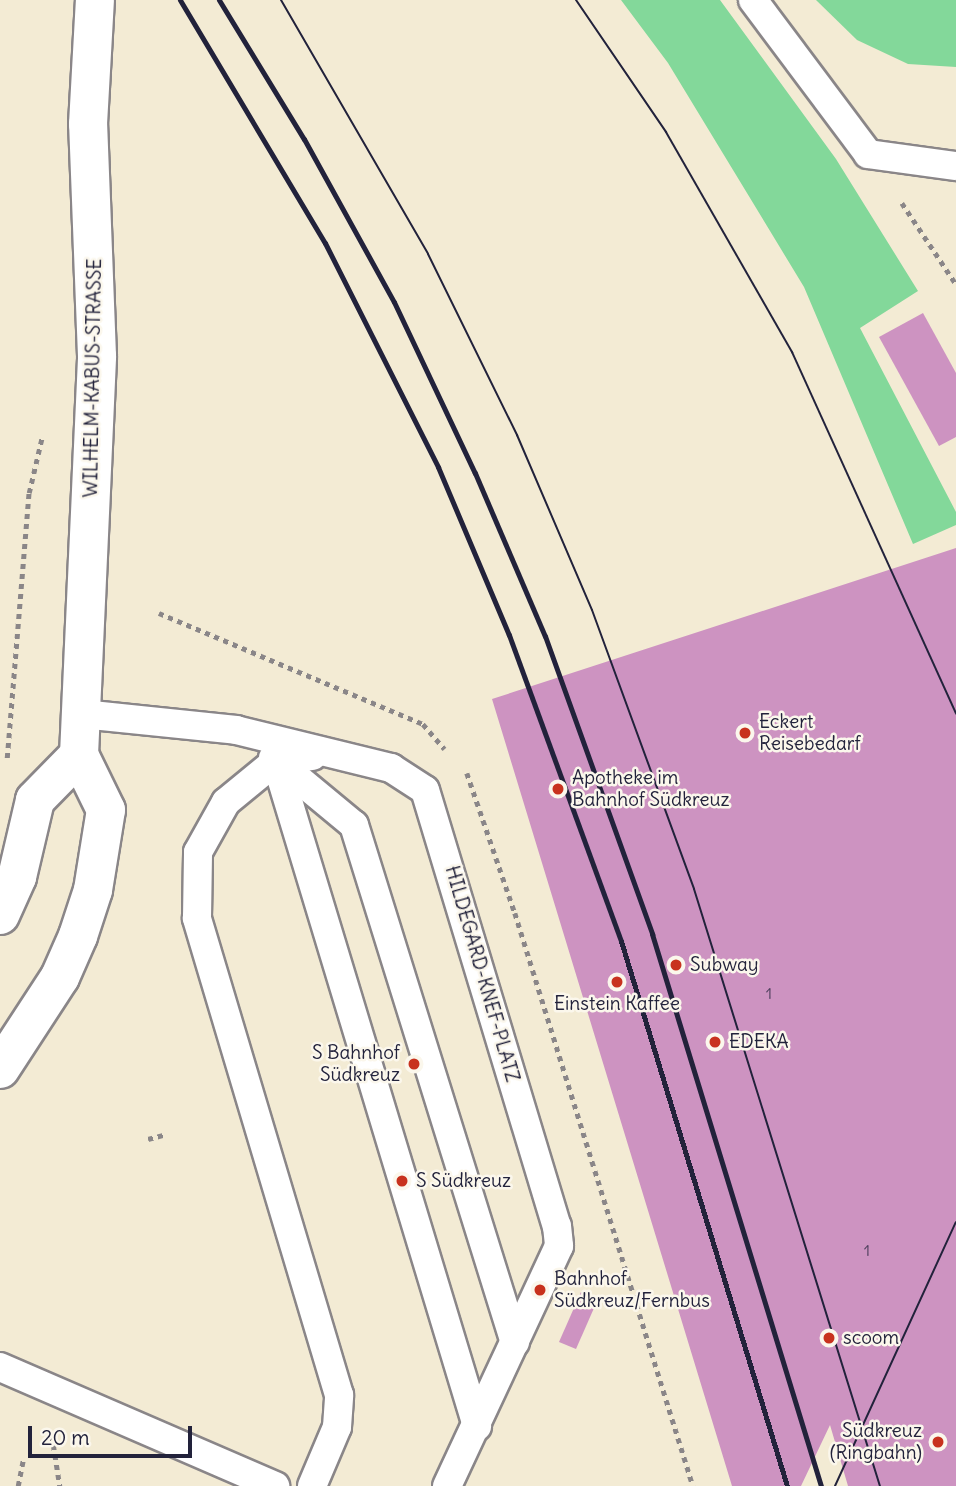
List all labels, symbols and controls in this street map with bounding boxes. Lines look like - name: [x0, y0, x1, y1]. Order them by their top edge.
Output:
- street label: WILHELM-KABUS-STRASSE: [80, 258, 106, 498]
- place label: Eckert Reisebedarf: [759, 711, 861, 755]
- marker: Eckert Reisebedarf: [737, 725, 753, 741]
- place label: Apotheke im Bahnhof Südkreuz: [572, 767, 730, 811]
- marker: Apotheke im Bahnhof Südkreuz: [550, 781, 566, 797]
- street label: HILDEGARD-KNEF-PLATZ: [440, 863, 524, 1085]
- place label: Subway: [690, 954, 759, 976]
- marker: Subway: [668, 957, 684, 973]
- marker: Einstein Kaffee: [609, 974, 625, 990]
- house number: 1: [766, 983, 772, 1003]
- place label: Einstein Kaffee: [554, 993, 680, 1015]
- place label: EDEKA: [729, 1031, 789, 1053]
- marker: EDEKA: [707, 1034, 723, 1050]
- place label: S Bahnhof Südkreuz: [312, 1042, 400, 1086]
- marker: S Bahnhof Südkreuz: [406, 1056, 422, 1072]
- place label: S Südkreuz: [416, 1170, 511, 1192]
- marker: S Südkreuz: [394, 1173, 410, 1189]
- house number: 1: [864, 1240, 870, 1260]
- place label: Bahnhof Südkreuz/Fernbus: [554, 1268, 710, 1312]
- marker: Bahnhof Südkreuz/Fernbus: [532, 1282, 548, 1298]
- place label: scoom: [843, 1327, 899, 1349]
- marker: scoom: [821, 1330, 837, 1346]
- scale bar: [32, 1412, 196, 1456]
- place label: Südkreuz (Ringbahn): [830, 1420, 922, 1464]
- text: 20 m: [41, 1424, 90, 1451]
- marker: Südkreuz (Ringbahn): [928, 1432, 948, 1452]

